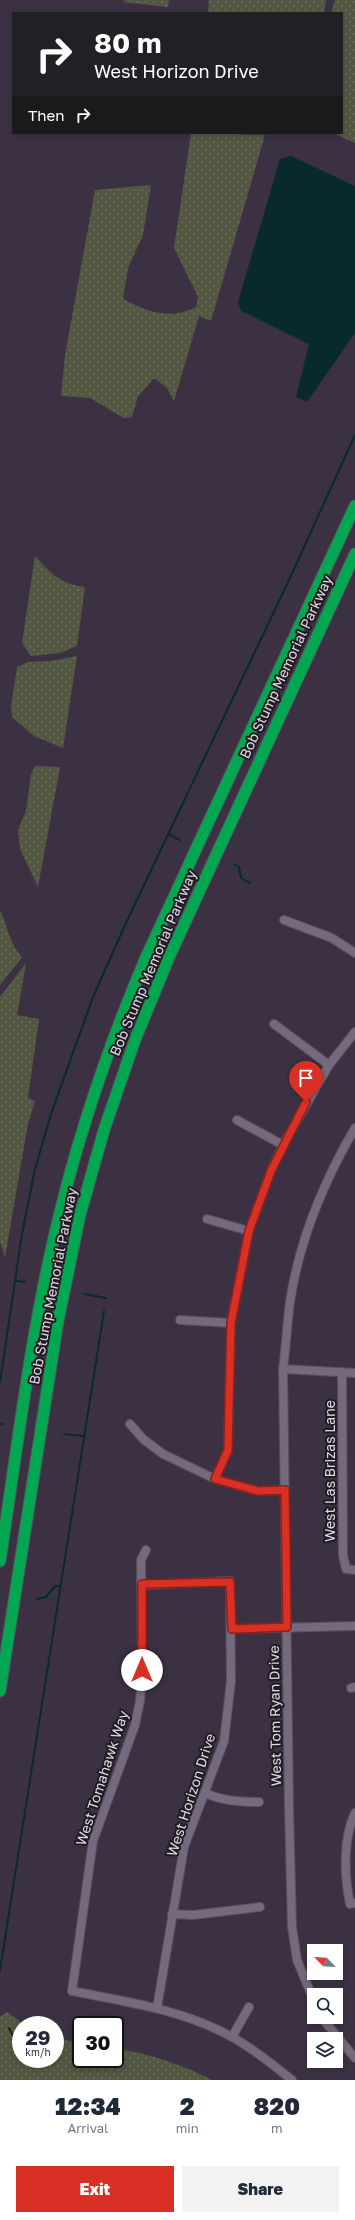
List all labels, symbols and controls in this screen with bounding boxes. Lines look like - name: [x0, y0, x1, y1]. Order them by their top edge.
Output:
- text: 80 m: [94, 26, 162, 59]
- icon: right: [28, 28, 80, 80]
- text: West Horizon Drive: [94, 60, 259, 82]
- icon: right: [72, 104, 94, 126]
- text: Then: [28, 106, 64, 124]
- street label: Bob Stump Memorial Parkway: [236, 572, 336, 761]
- street label: Bob Stump Memorial Parkway: [106, 867, 200, 1058]
- pin: [289, 1061, 323, 1102]
- icon: arrive: [295, 1067, 317, 1089]
- street label: Bob Stump Memorial Parkway: [25, 1186, 80, 1386]
- street label: West Las Brizas Lane: [321, 1400, 338, 1542]
- street label: West Tom Ryan Drive: [265, 1645, 284, 1787]
- position arrow: [121, 1649, 163, 1691]
- street label: West Tomahawk Way: [72, 1708, 131, 1848]
- street label: West Horizon Drive: [163, 1731, 218, 1858]
- north arrow: [307, 1944, 343, 1980]
- map controls: [307, 1944, 343, 2068]
- button: search: [307, 1988, 343, 2024]
- speed limit sign: 30: [72, 2016, 124, 2068]
- text: 29: [26, 2025, 50, 2049]
- button: layers: [307, 2032, 343, 2068]
- text: km/h: [25, 2046, 51, 2058]
- text: 12:34: [55, 2091, 121, 2120]
- text: 2: [180, 2091, 195, 2120]
- text: 820: [254, 2091, 300, 2120]
- text: Arrival: [67, 2120, 108, 2136]
- text: min: [176, 2120, 199, 2136]
- text: m: [271, 2120, 283, 2136]
- button: Exit: [16, 2166, 174, 2212]
- button: Share: [182, 2166, 339, 2212]

